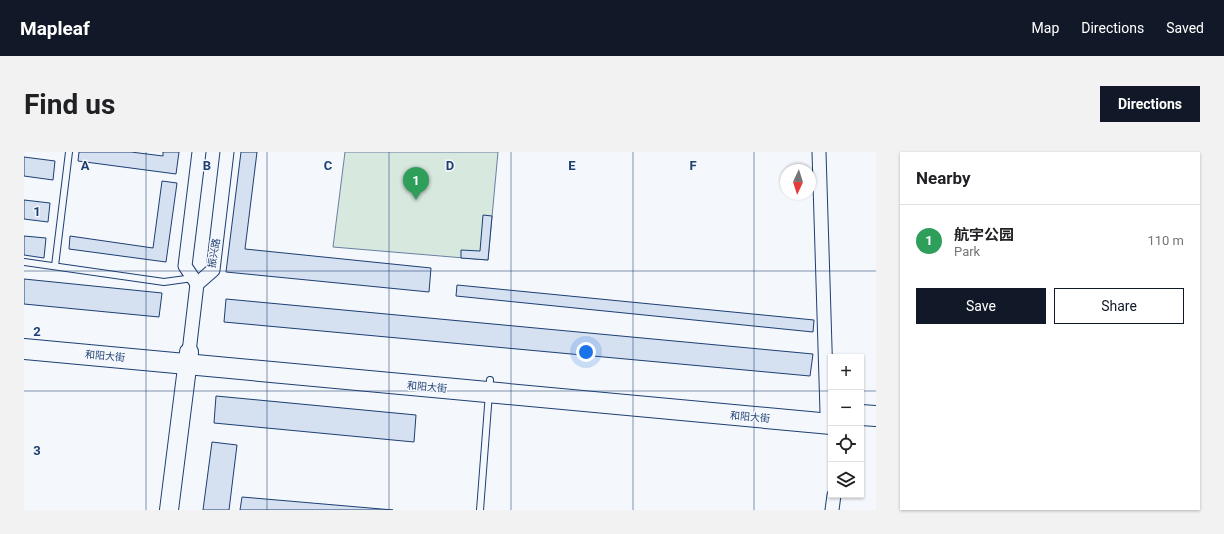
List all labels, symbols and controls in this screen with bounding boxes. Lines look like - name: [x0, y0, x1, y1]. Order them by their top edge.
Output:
- text: Mapleaf: [20, 17, 90, 40]
- text: Map: [1032, 20, 1059, 36]
- text: Directions: [1081, 20, 1144, 36]
- text: Saved: [1166, 20, 1204, 36]
- button: Directions: [1100, 86, 1200, 122]
- text: Find us: [24, 88, 115, 121]
- text: A: [81, 158, 90, 173]
- text: B: [203, 158, 211, 173]
- text: C: [324, 158, 333, 173]
- text: D: [446, 158, 454, 173]
- text: E: [568, 158, 576, 173]
- text: F: [689, 158, 697, 173]
- north arrow: [780, 164, 816, 200]
- pin: 1: [403, 167, 429, 200]
- text: Nearby: [916, 168, 971, 188]
- text: 1: [33, 204, 41, 219]
- text: 航宇公园: [954, 226, 1014, 244]
- text: 1: [925, 233, 933, 248]
- text: 110 m: [1147, 233, 1184, 248]
- street label: 振兴路: [206, 237, 222, 269]
- text: Park: [954, 244, 980, 259]
- button: Save: [916, 288, 1046, 324]
- button: Share: [1054, 288, 1184, 324]
- text: 2: [33, 324, 41, 339]
- your location: [576, 342, 596, 362]
- street label: 和阳大街: [85, 349, 125, 363]
- map controls: [828, 354, 864, 498]
- button: +: [828, 354, 864, 390]
- street label: 和阳大街: [407, 380, 447, 394]
- button: −: [828, 390, 864, 426]
- street label: 和阳大街: [730, 410, 770, 424]
- button: locate: [828, 426, 864, 462]
- text: 3: [33, 443, 41, 458]
- button: layers: [828, 462, 864, 498]

